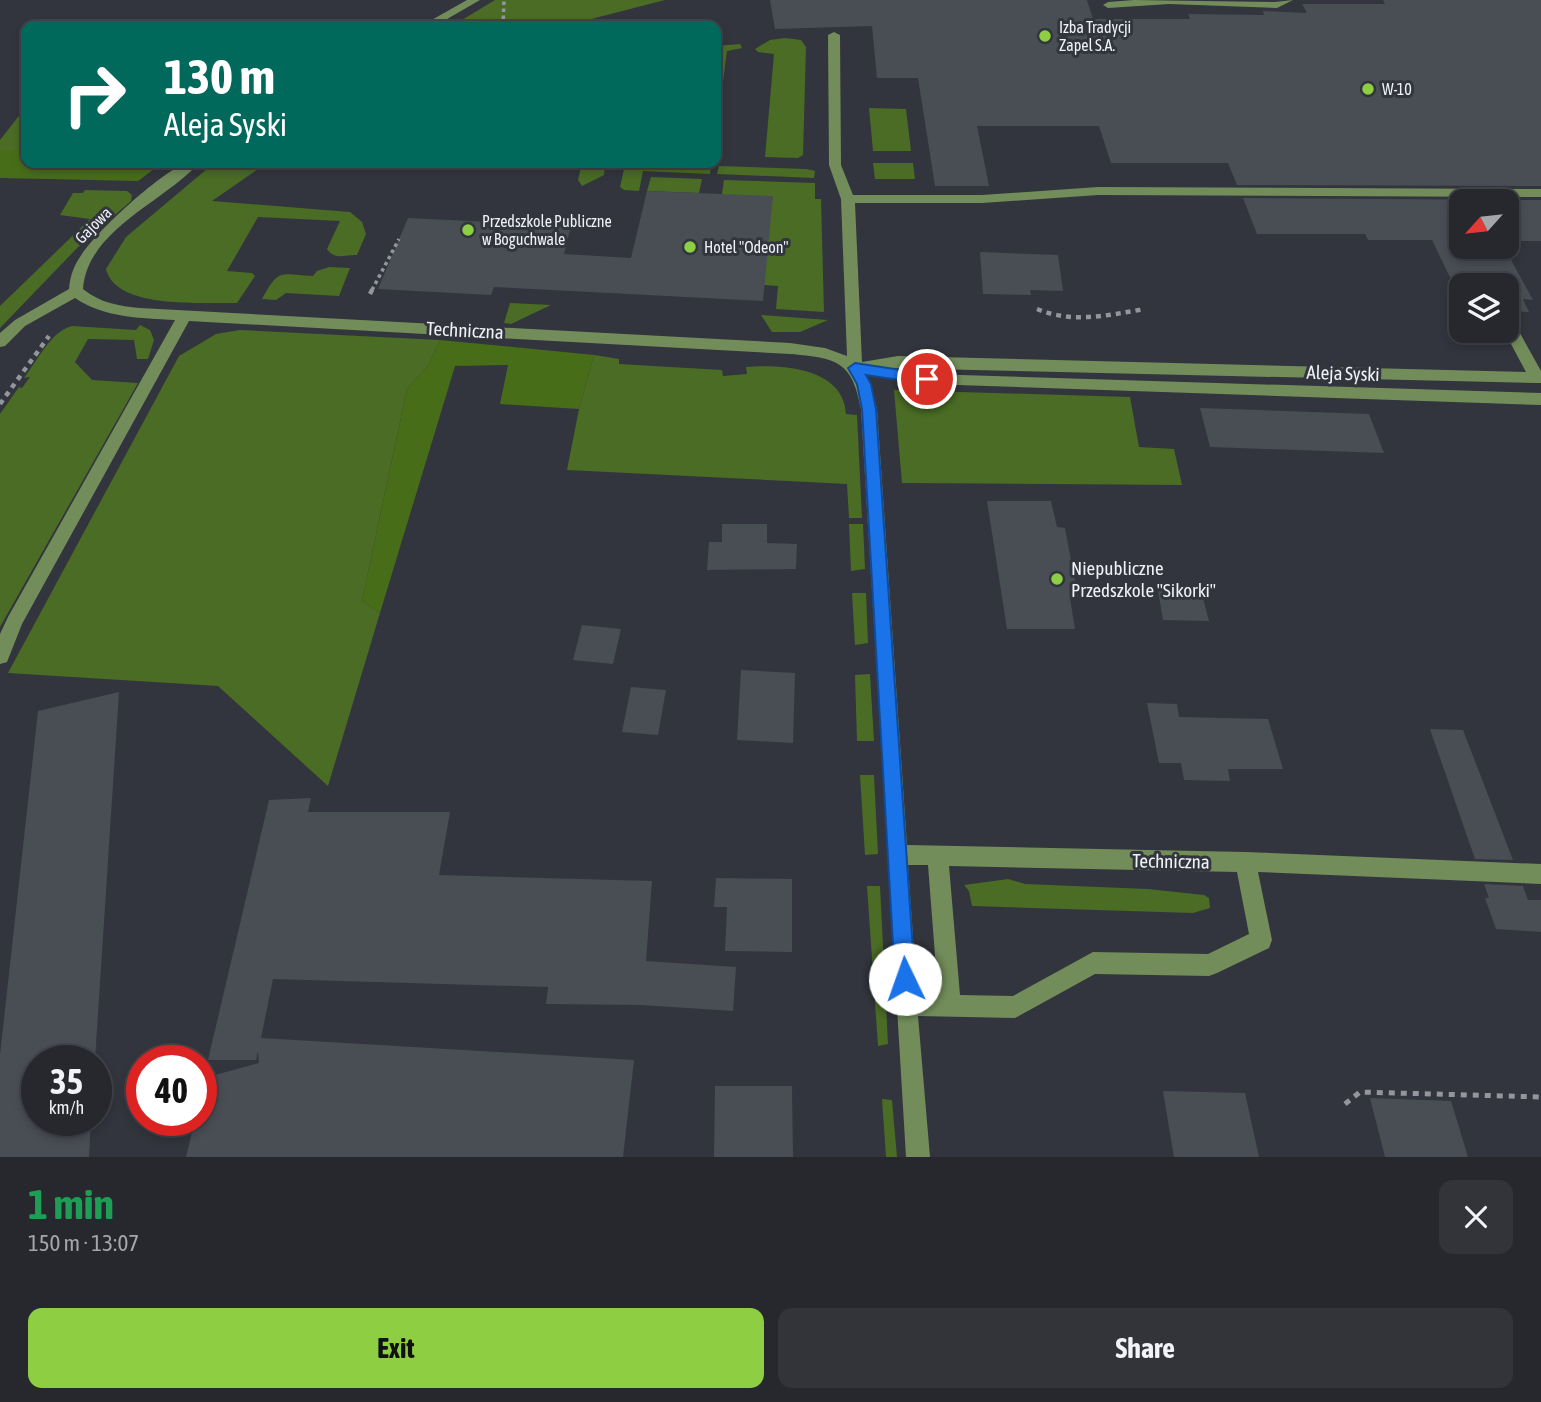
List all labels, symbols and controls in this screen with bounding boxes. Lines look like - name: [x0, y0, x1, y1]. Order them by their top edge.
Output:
- place label: Izba Tradycji Zapel S.A.: [1059, 18, 1131, 55]
- marker: Izba Tradycji Zapel S.A.: [1037, 28, 1053, 44]
- text: 130 m: [164, 48, 275, 104]
- icon: right: [49, 49, 140, 140]
- place label: W-10: [1382, 80, 1412, 98]
- marker: W-10: [1360, 81, 1376, 97]
- text: Aleja Syski: [164, 106, 287, 143]
- north arrow: [1449, 189, 1519, 259]
- map controls: [1449, 189, 1519, 343]
- street label: Gajowa: [71, 203, 116, 248]
- place label: Przedszkole Publiczne w Boguchwale: [482, 212, 612, 249]
- marker: Przedszkole Publiczne w Boguchwale: [460, 222, 476, 238]
- place label: Hotel "Odeon": [704, 238, 788, 256]
- marker: Hotel "Odeon": [682, 239, 698, 255]
- button: layers: [1449, 273, 1519, 343]
- street label: Techniczna: [426, 317, 504, 343]
- pin: [897, 349, 957, 409]
- icon: arrive: [908, 360, 946, 398]
- street label: Aleja Syski: [1306, 361, 1380, 385]
- place label: Niepubliczne Przedszkole "Sikorki": [1071, 557, 1216, 601]
- marker: Niepubliczne Przedszkole "Sikorki": [1049, 571, 1065, 587]
- street label: Techniczna: [1132, 849, 1210, 873]
- position arrow: [868, 942, 942, 1016]
- speed limit sign: 40: [126, 1045, 217, 1136]
- text: 35: [50, 1061, 83, 1101]
- text: km/h: [49, 1097, 84, 1118]
- text: 1 min: [28, 1180, 114, 1228]
- button: close: [1439, 1180, 1513, 1254]
- text: 150 m · 13:07: [28, 1230, 139, 1256]
- button: Exit: [28, 1308, 764, 1388]
- button: Share: [778, 1308, 1513, 1388]

